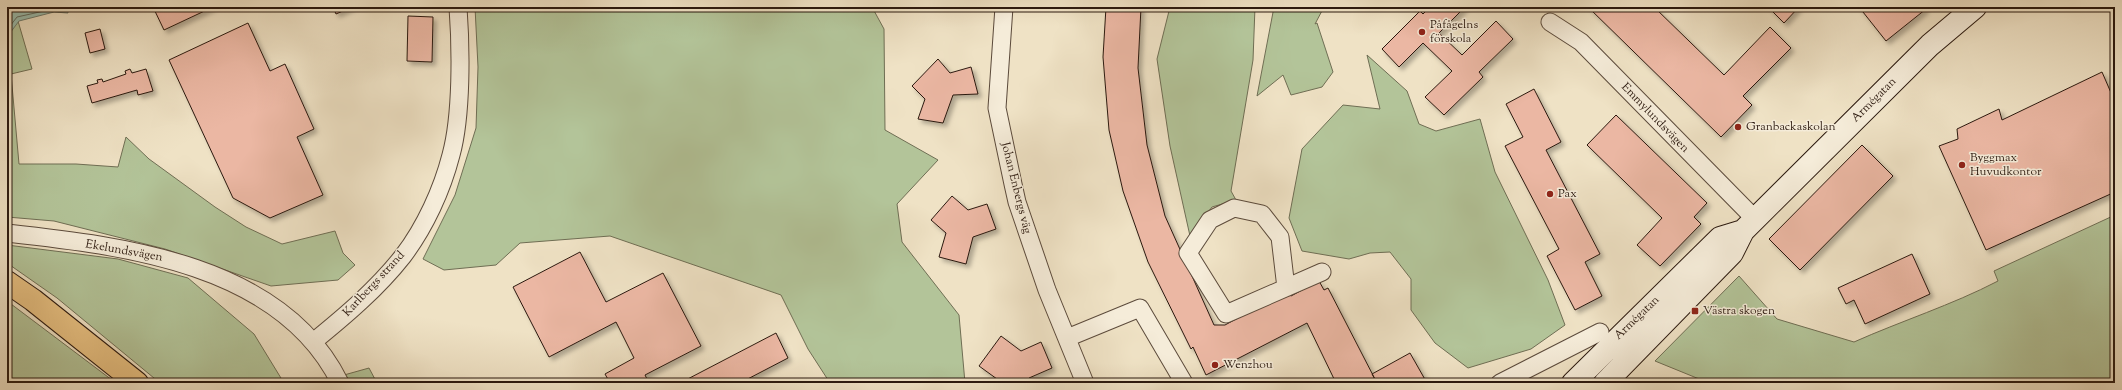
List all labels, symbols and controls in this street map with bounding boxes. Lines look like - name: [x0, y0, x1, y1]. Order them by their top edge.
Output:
- place label: Påfågelns förskola: [1430, 16, 1478, 48]
- marker: Påfågelns förskola: [1417, 27, 1427, 37]
- street label: Armégatan: [1847, 73, 1901, 127]
- street label: Emmylundsvägen: [1617, 79, 1693, 157]
- place label: Granbackaskolan: [1746, 118, 1836, 136]
- marker: Granbackaskolan: [1733, 122, 1743, 132]
- street label: Johan Enbergs väg: [996, 139, 1036, 236]
- place label: Byggmax Huvudkontor: [1970, 149, 2042, 181]
- marker: Byggmax Huvudkontor: [1957, 160, 1967, 170]
- place label: Pax: [1558, 185, 1577, 203]
- marker: Pax: [1545, 189, 1555, 199]
- street label: Ekelundsvägen: [84, 235, 164, 267]
- street label: Karlbergs strand: [339, 247, 409, 321]
- street label: Armégatan: [1610, 292, 1664, 344]
- place label: Västra skogen: [1703, 302, 1775, 320]
- marker: Västra skogen: [1690, 306, 1700, 316]
- place label: Wenzhou: [1223, 356, 1273, 374]
- marker: Wenzhou: [1210, 360, 1220, 370]

